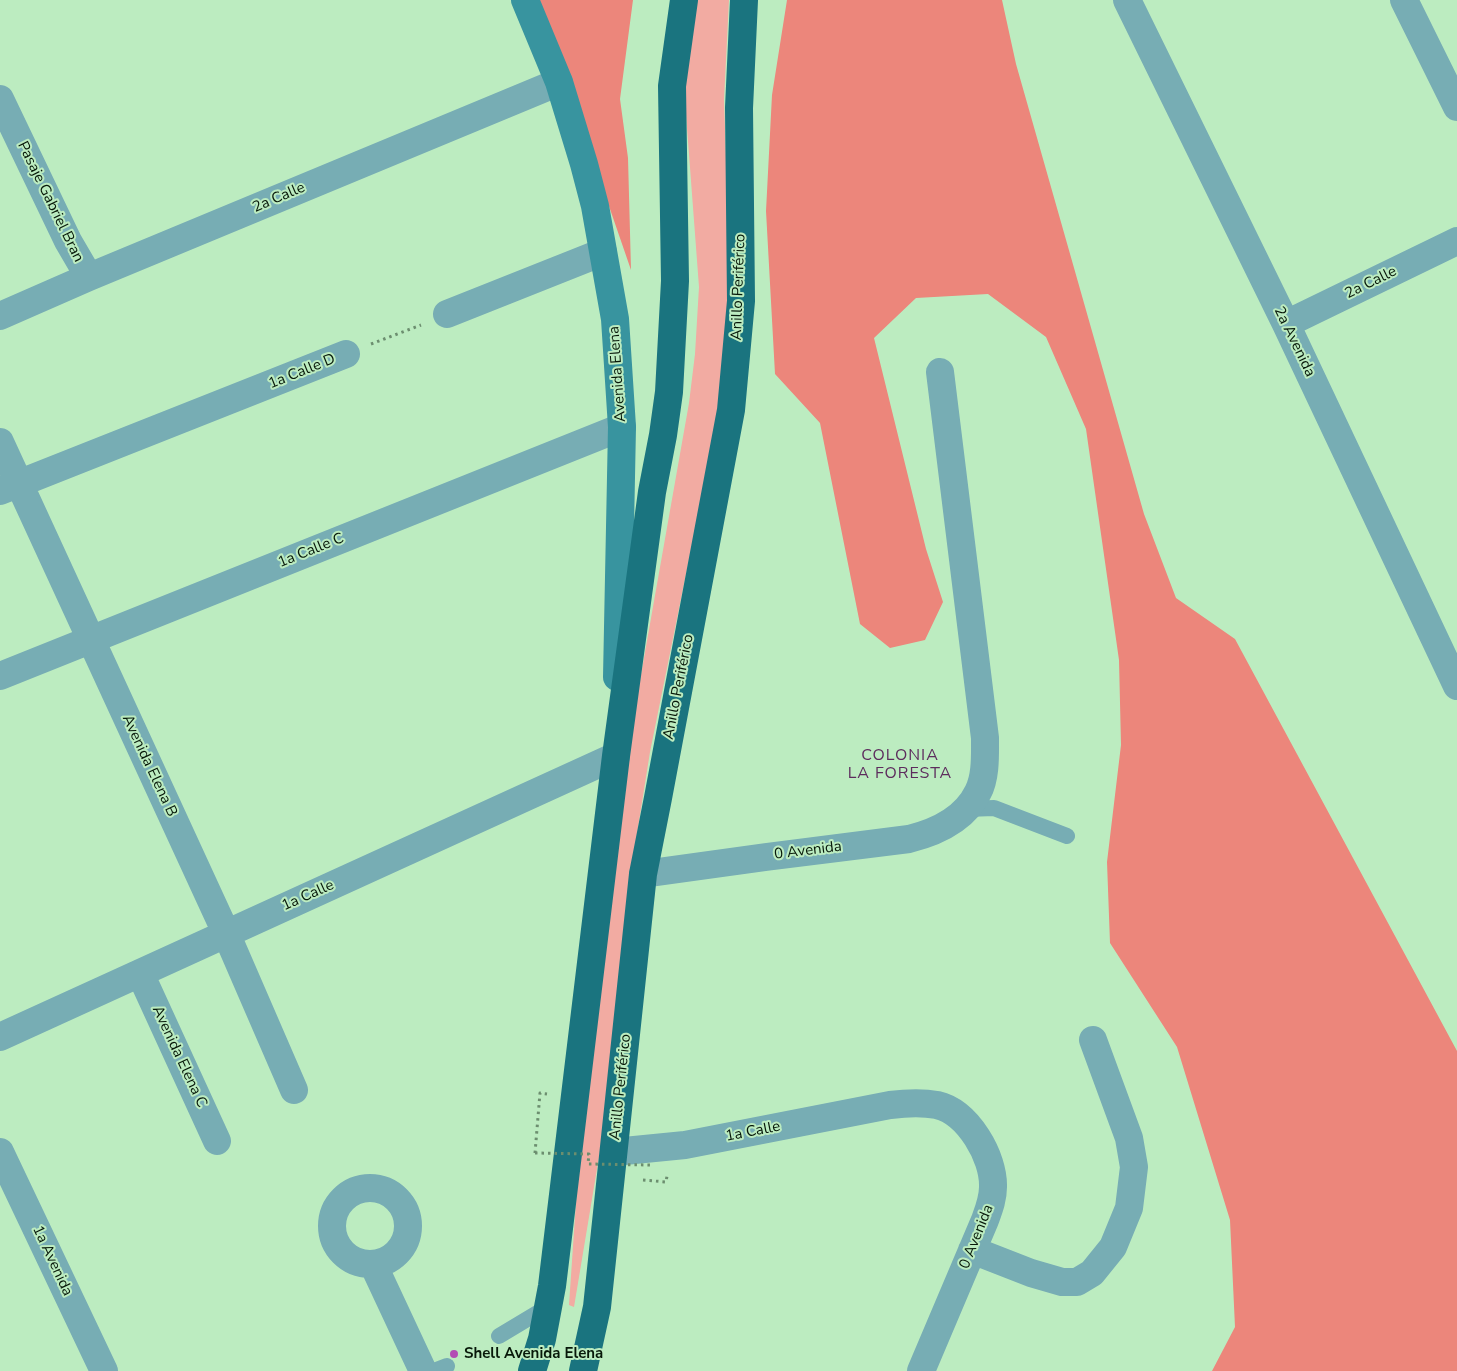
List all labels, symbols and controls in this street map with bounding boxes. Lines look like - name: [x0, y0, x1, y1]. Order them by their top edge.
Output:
- street label: Pasaje Gabriel Bran: [13, 139, 87, 265]
- street label: 2a Calle: [250, 179, 308, 217]
- street label: Anillo Periférico: [728, 233, 750, 341]
- street label: 2a Calle: [1342, 263, 1400, 303]
- street label: 2a Avenida: [1269, 304, 1319, 380]
- street label: Avenida Elena: [606, 325, 630, 423]
- street label: 1a Calle D: [266, 350, 338, 394]
- street label: 1a Calle C: [275, 530, 347, 572]
- street label: Anillo Periférico: [660, 633, 698, 741]
- street label: Avenida Elena B: [118, 712, 180, 820]
- district label: COLONIA LA FORESTA: [847, 746, 953, 784]
- street label: 0 Avenida: [773, 838, 843, 864]
- street label: 1a Calle: [279, 877, 337, 915]
- street label: Avenida Elena C: [148, 1003, 210, 1111]
- street label: Anillo Periférico: [606, 1033, 636, 1141]
- street label: 1a Calle: [724, 1118, 782, 1146]
- street label: 0 Avenida: [956, 1202, 998, 1272]
- street label: 1a Avenida: [28, 1223, 76, 1299]
- place label: Shell Avenida Elena: [464, 1345, 603, 1363]
- marker: Shell Avenida Elena: [448, 1348, 460, 1360]

